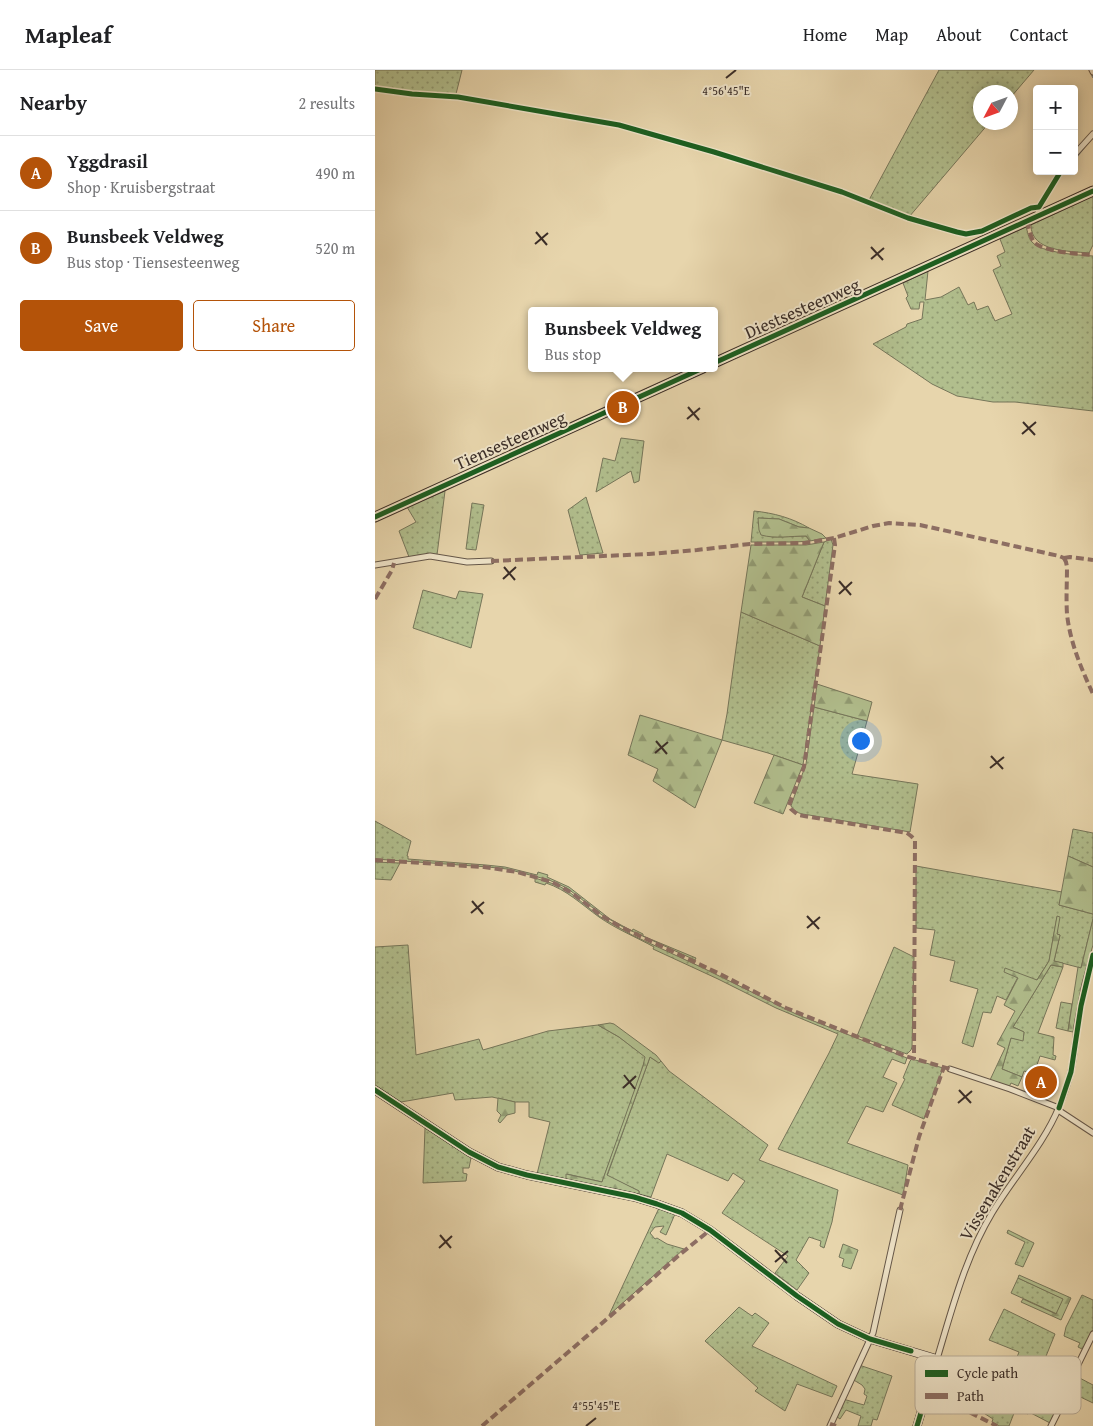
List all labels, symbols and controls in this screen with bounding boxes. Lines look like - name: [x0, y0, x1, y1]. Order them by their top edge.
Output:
- text: Mapleaf: [25, 17, 112, 52]
- text: Home: [803, 21, 847, 48]
- text: Map: [875, 21, 908, 48]
- text: About: [936, 21, 982, 48]
- text: Contact: [1010, 21, 1068, 48]
- text: 4°56'45"E: [702, 82, 750, 99]
- north arrow: [973, 85, 1018, 130]
- map controls: [1033, 85, 1078, 175]
- button: +: [1033, 85, 1078, 130]
- text: Nearby: [20, 87, 87, 118]
- text: 2 results: [298, 91, 355, 115]
- button: −: [1033, 130, 1078, 175]
- text: Yggdrasil: [67, 147, 148, 175]
- text: A: [31, 161, 41, 185]
- text: 490 m: [315, 161, 355, 185]
- text: Shop · Kruisbergstraat: [67, 175, 215, 199]
- text: Bunsbeek Veldweg: [67, 222, 223, 250]
- text: B: [31, 236, 41, 260]
- text: 520 m: [315, 236, 355, 260]
- text: Bus stop · Tiensesteenweg: [67, 250, 239, 274]
- street label: Diestsesteenweg: [740, 270, 864, 346]
- button: Save: [20, 300, 183, 351]
- button: Share: [193, 300, 355, 351]
- popup: [528, 307, 718, 372]
- text: Bunsbeek Veldweg: [545, 314, 701, 342]
- text: Bus stop: [545, 342, 601, 366]
- pin: B: [607, 388, 639, 426]
- street label: Tiensesteenweg: [450, 403, 570, 477]
- your location: [848, 728, 874, 754]
- pin: A: [1025, 1063, 1057, 1101]
- street label: Vissenakenstraat: [952, 1120, 1042, 1246]
- legend: [915, 1356, 1081, 1414]
- text: Cycle path: [957, 1363, 1018, 1383]
- text: Path: [957, 1386, 984, 1406]
- text: 4°55'45"E: [572, 1397, 620, 1414]

